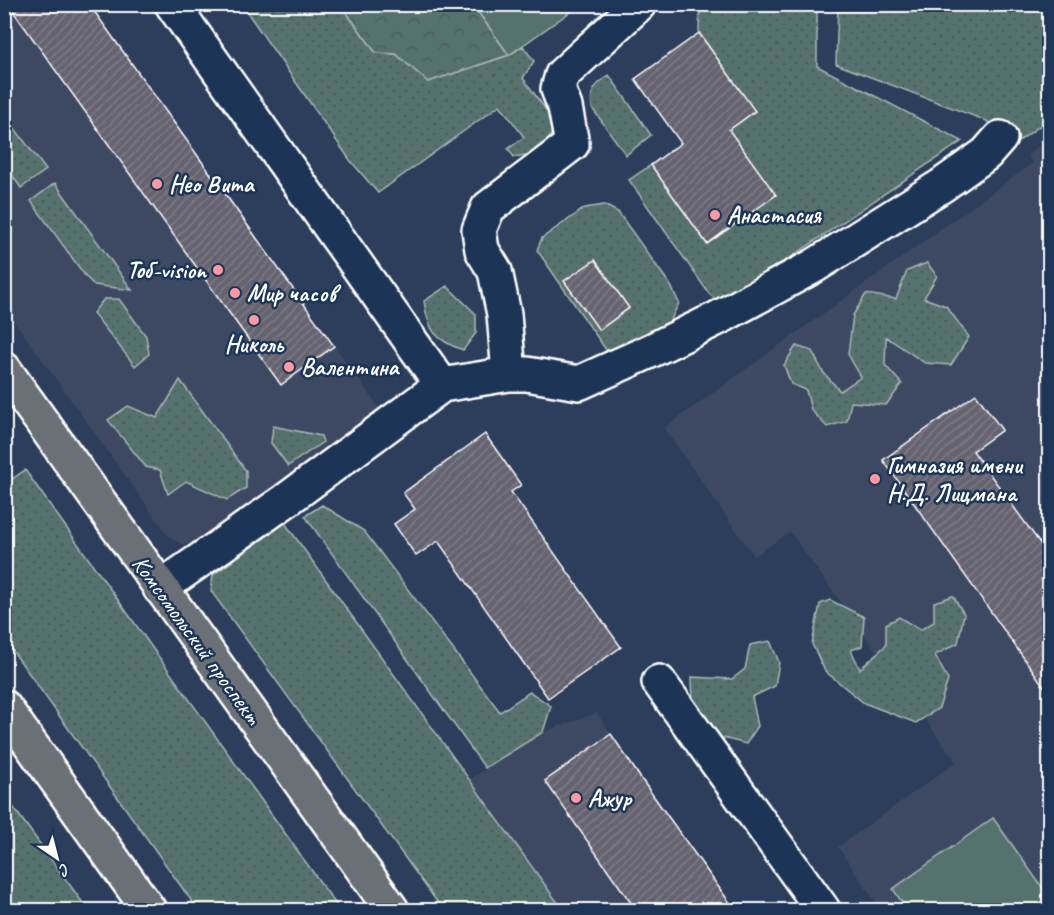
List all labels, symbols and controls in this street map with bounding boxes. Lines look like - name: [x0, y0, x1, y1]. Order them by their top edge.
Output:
- place label: Нео Вита: [169, 169, 256, 199]
- marker: Нео Вита: [150, 177, 164, 191]
- place label: Анастасия: [727, 200, 822, 230]
- marker: Анастасия: [708, 208, 722, 222]
- place label: Тоб-vision: [127, 255, 208, 285]
- marker: Тоб-vision: [211, 263, 225, 277]
- place label: Мир часов: [247, 278, 342, 308]
- marker: Мир часов: [228, 286, 242, 300]
- marker: Николь: [247, 313, 261, 327]
- place label: Николь: [225, 329, 285, 359]
- place label: Валентина: [301, 352, 400, 382]
- marker: Валентина: [282, 360, 296, 374]
- place label: Гимназия имени Н.Д. Лицмана: [887, 450, 1024, 508]
- marker: Гимназия имени Н.Д. Лицмана: [868, 472, 882, 486]
- street label: Комсомольский проспект: [126, 550, 269, 731]
- place label: Ажур: [588, 783, 634, 813]
- marker: Ажур: [569, 791, 583, 805]
- north arrow: [27, 828, 87, 888]
- text: С: [54, 859, 74, 881]

